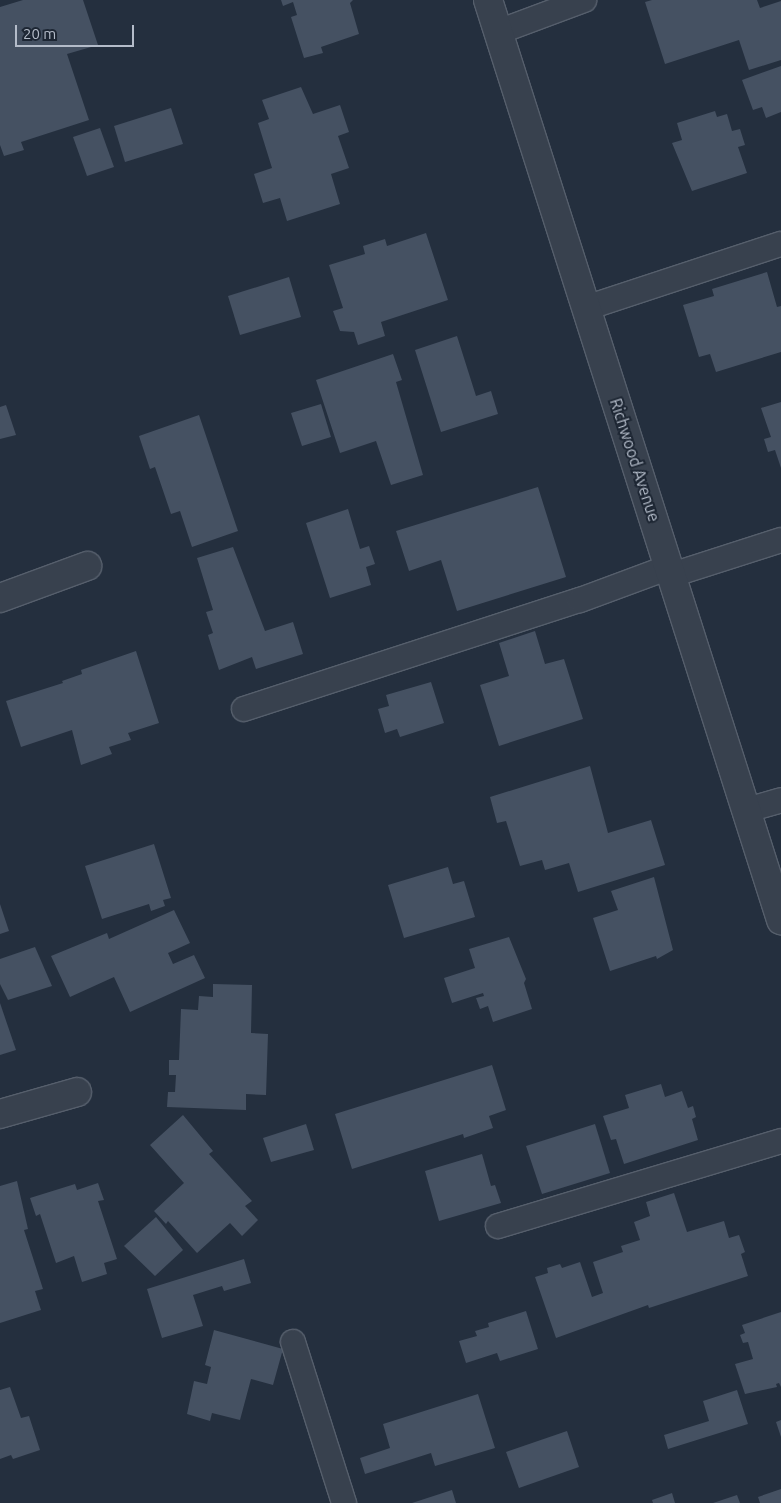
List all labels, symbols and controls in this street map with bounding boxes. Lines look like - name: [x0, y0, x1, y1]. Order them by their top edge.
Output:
- scale bar: [18, 15, 136, 47]
- text: 20 m: [23, 25, 56, 42]
- street label: Richwood Avenue: [606, 396, 664, 524]

